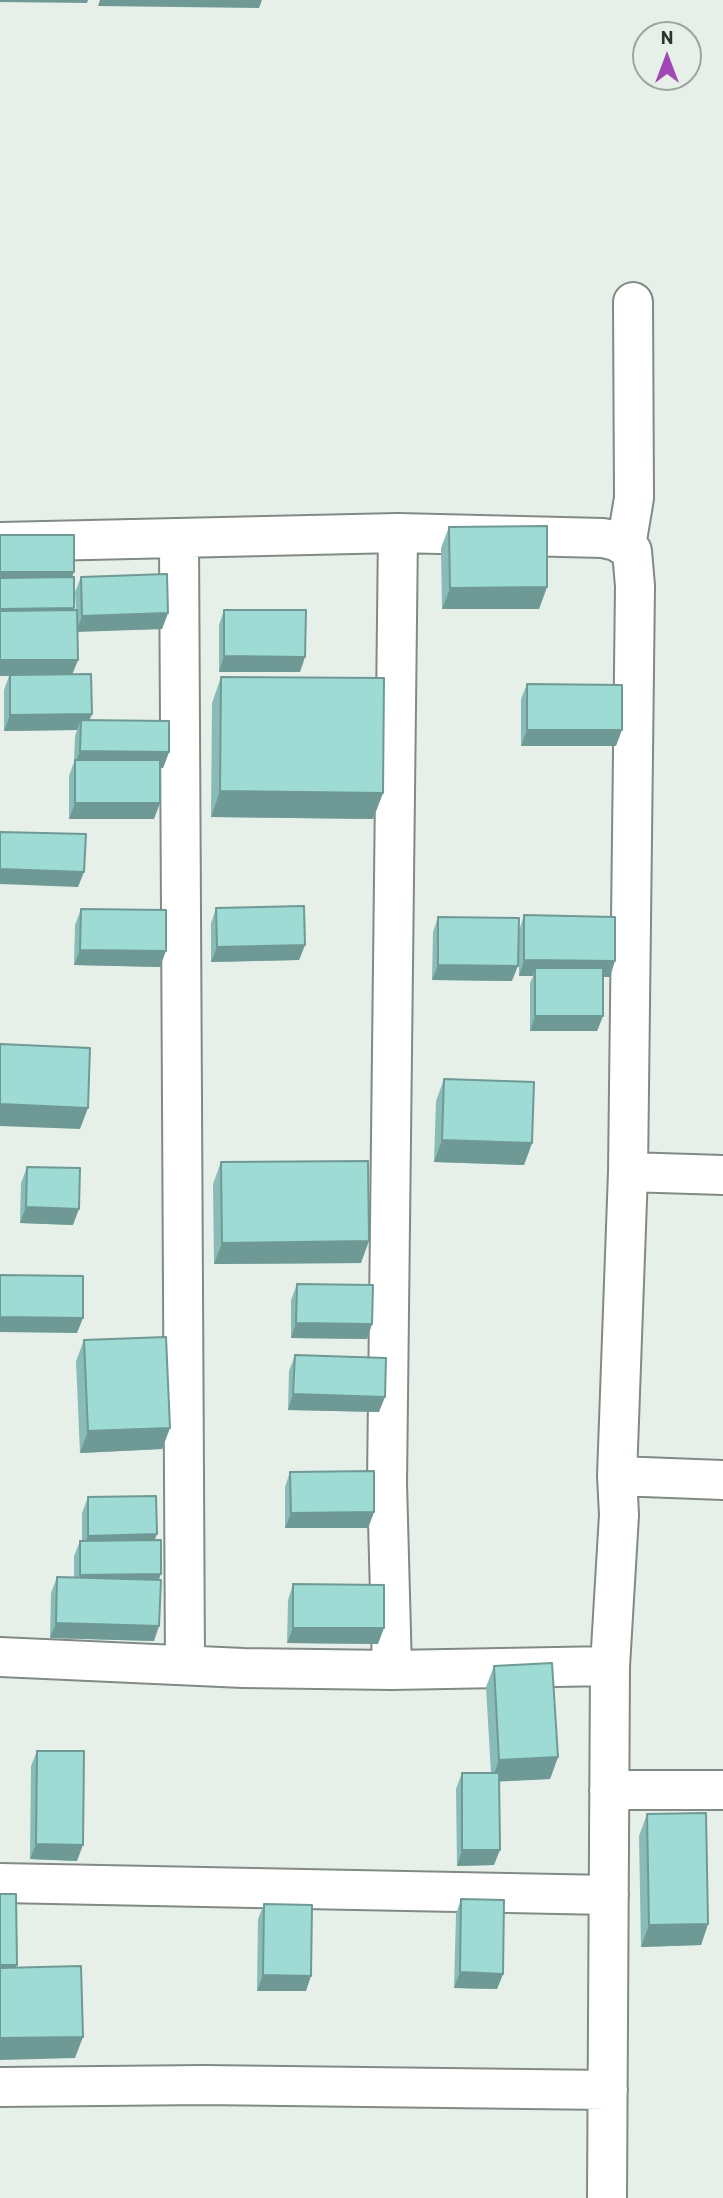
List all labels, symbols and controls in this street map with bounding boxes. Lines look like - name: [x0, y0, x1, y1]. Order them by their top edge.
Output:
- north arrow: [632, 21, 702, 91]
- text: N: [661, 25, 673, 48]

